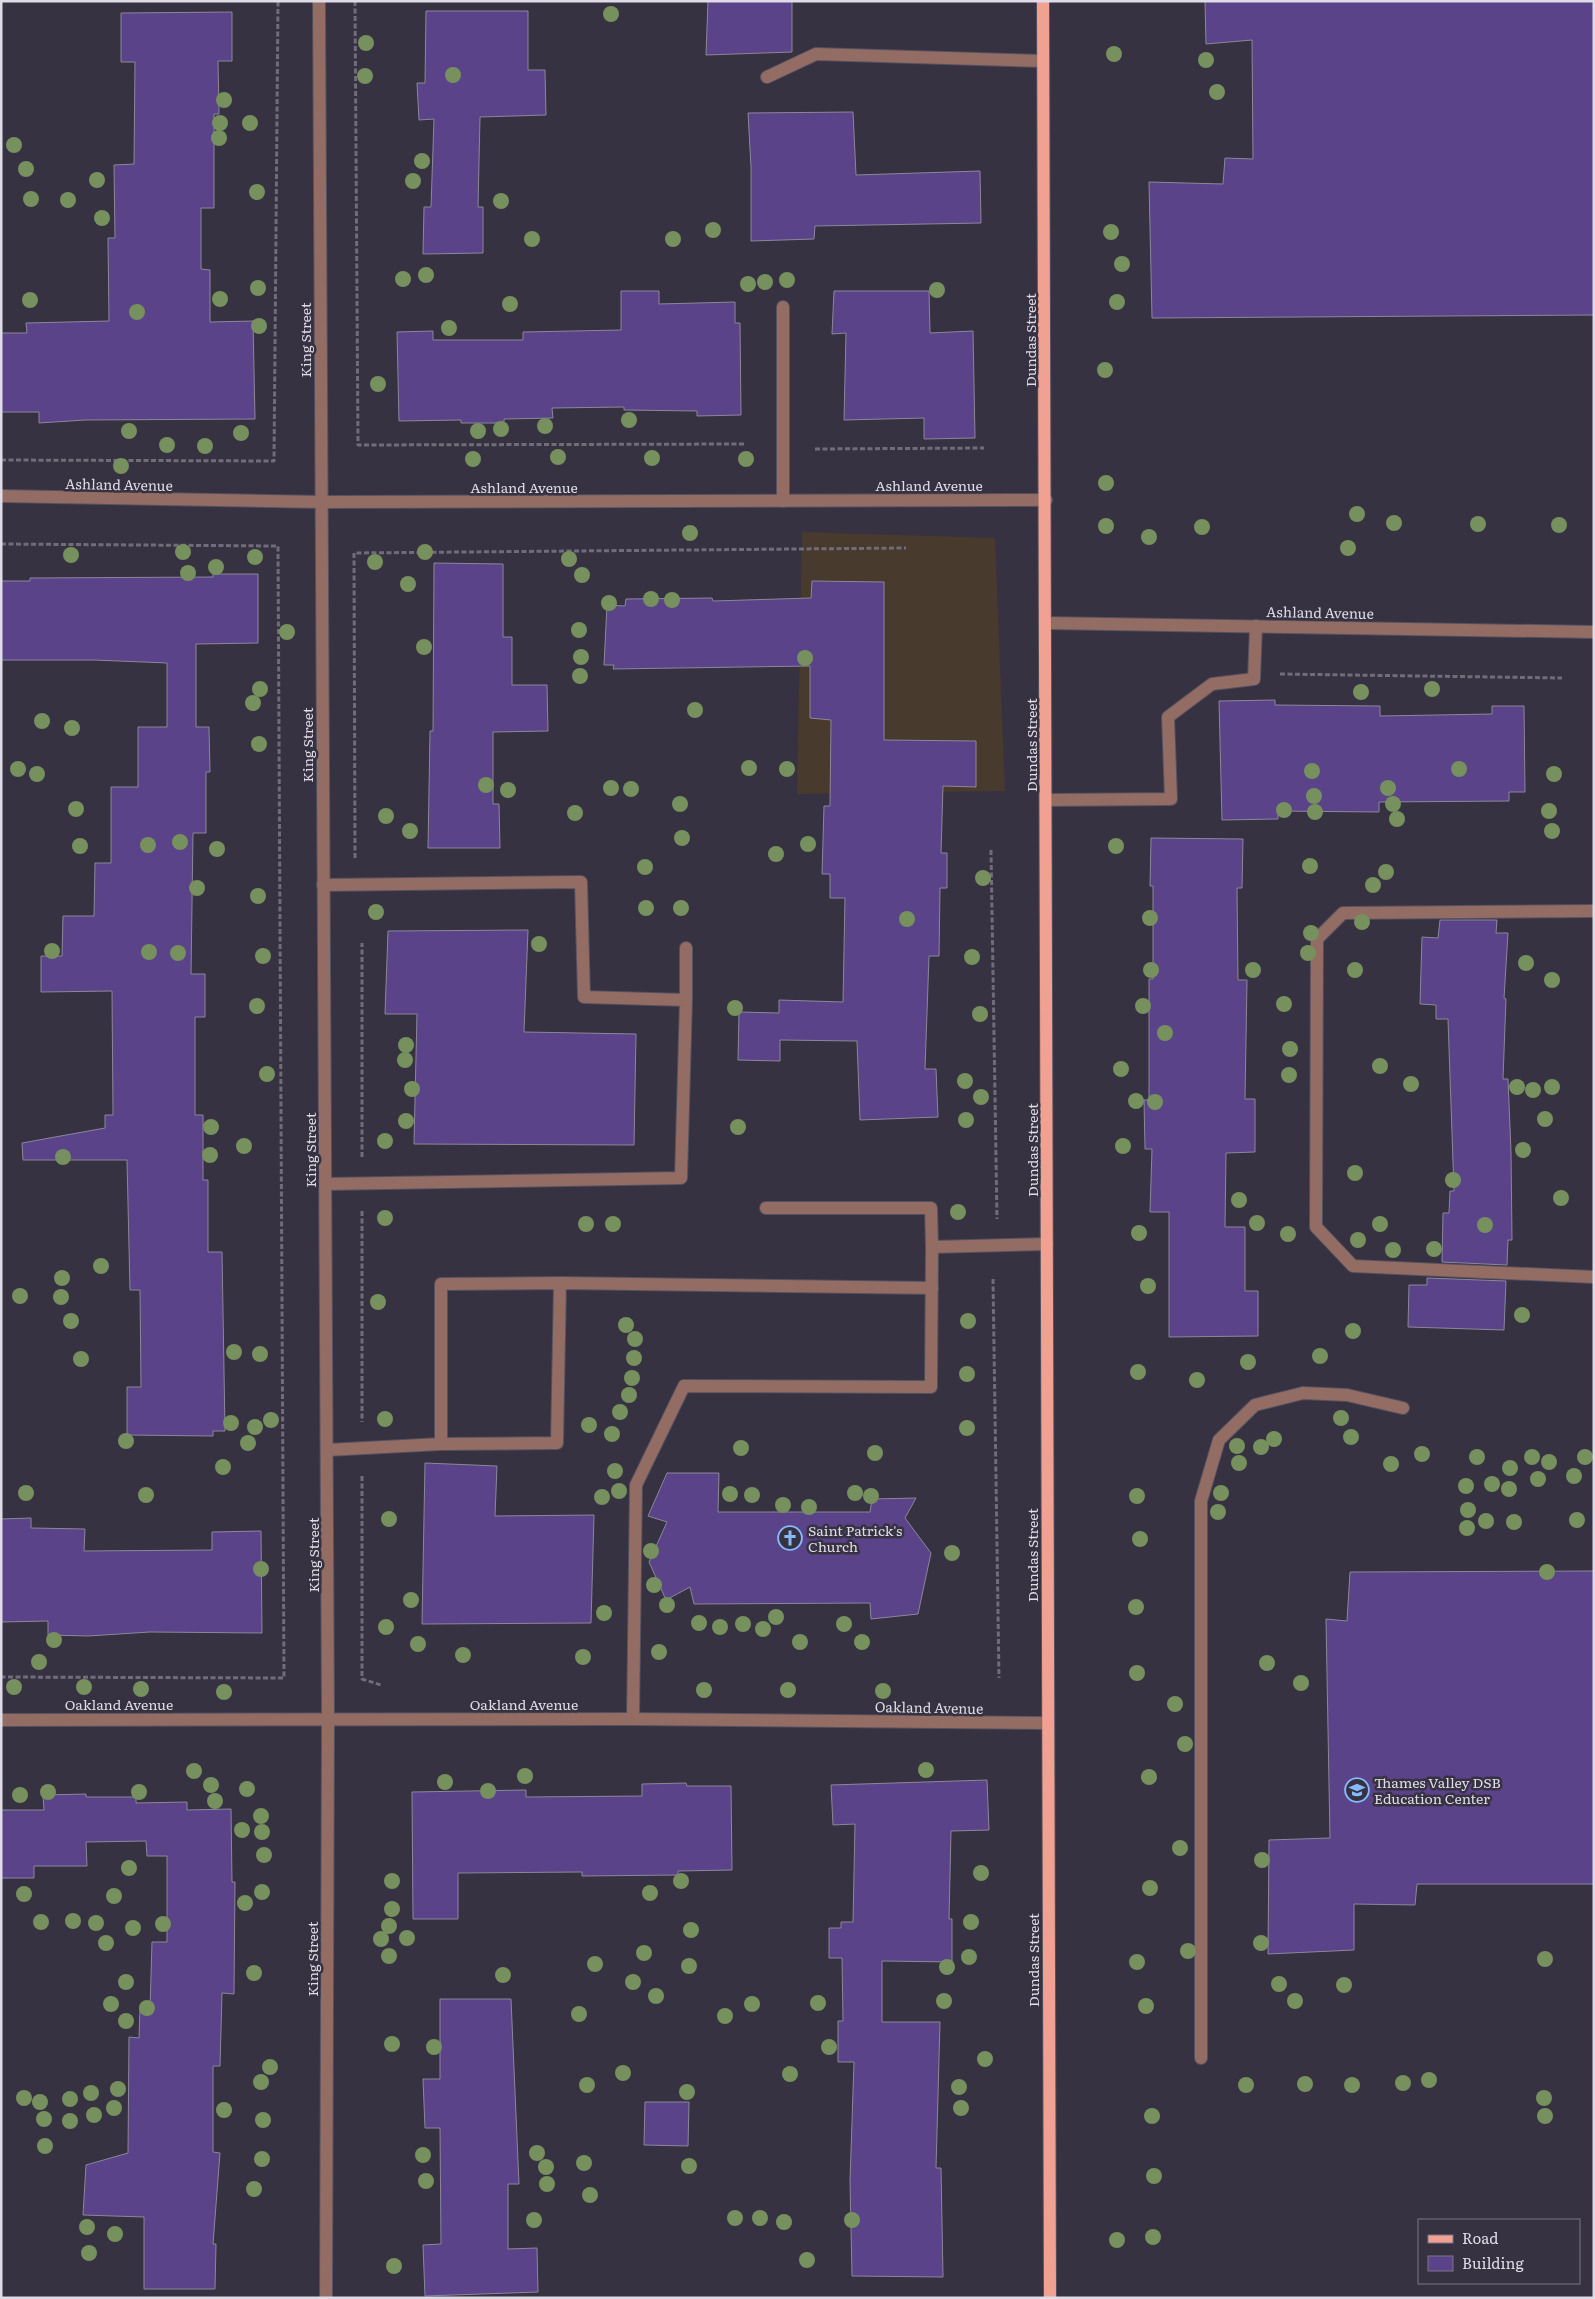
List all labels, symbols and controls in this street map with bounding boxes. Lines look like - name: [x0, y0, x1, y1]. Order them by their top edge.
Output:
- street label: Dundas Street: [1020, 293, 1040, 387]
- street label: King Street: [295, 302, 315, 378]
- street label: Ashland Avenue: [65, 473, 173, 495]
- street label: Ashland Avenue: [875, 475, 983, 495]
- street label: Ashland Avenue: [470, 477, 578, 497]
- street label: Ashland Avenue: [1266, 601, 1374, 623]
- street label: Dundas Street: [1021, 698, 1041, 792]
- street label: King Street: [297, 707, 317, 783]
- street label: Dundas Street: [1022, 1103, 1042, 1197]
- street label: King Street: [300, 1112, 320, 1188]
- street label: Dundas Street: [1022, 1508, 1042, 1602]
- street label: King Street: [303, 1517, 323, 1593]
- place label: Saint Patrick's Church: [808, 1520, 902, 1556]
- church icon: Saint Patrick's Church: [777, 1525, 803, 1551]
- street label: Oakland Avenue: [65, 1694, 173, 1714]
- street label: Oakland Avenue: [470, 1694, 578, 1714]
- street label: Oakland Avenue: [875, 1696, 983, 1718]
- place label: Thames Valley DSB Education Center: [1374, 1772, 1501, 1808]
- school or university icon: Thames Valley DSB Education Center: [1344, 1777, 1370, 1803]
- street label: Dundas Street: [1023, 1913, 1043, 2007]
- street label: King Street: [302, 1921, 322, 1997]
- legend: [1418, 2219, 1580, 2284]
- text: Road: [1462, 2226, 1498, 2249]
- text: Building: [1462, 2251, 1524, 2274]

